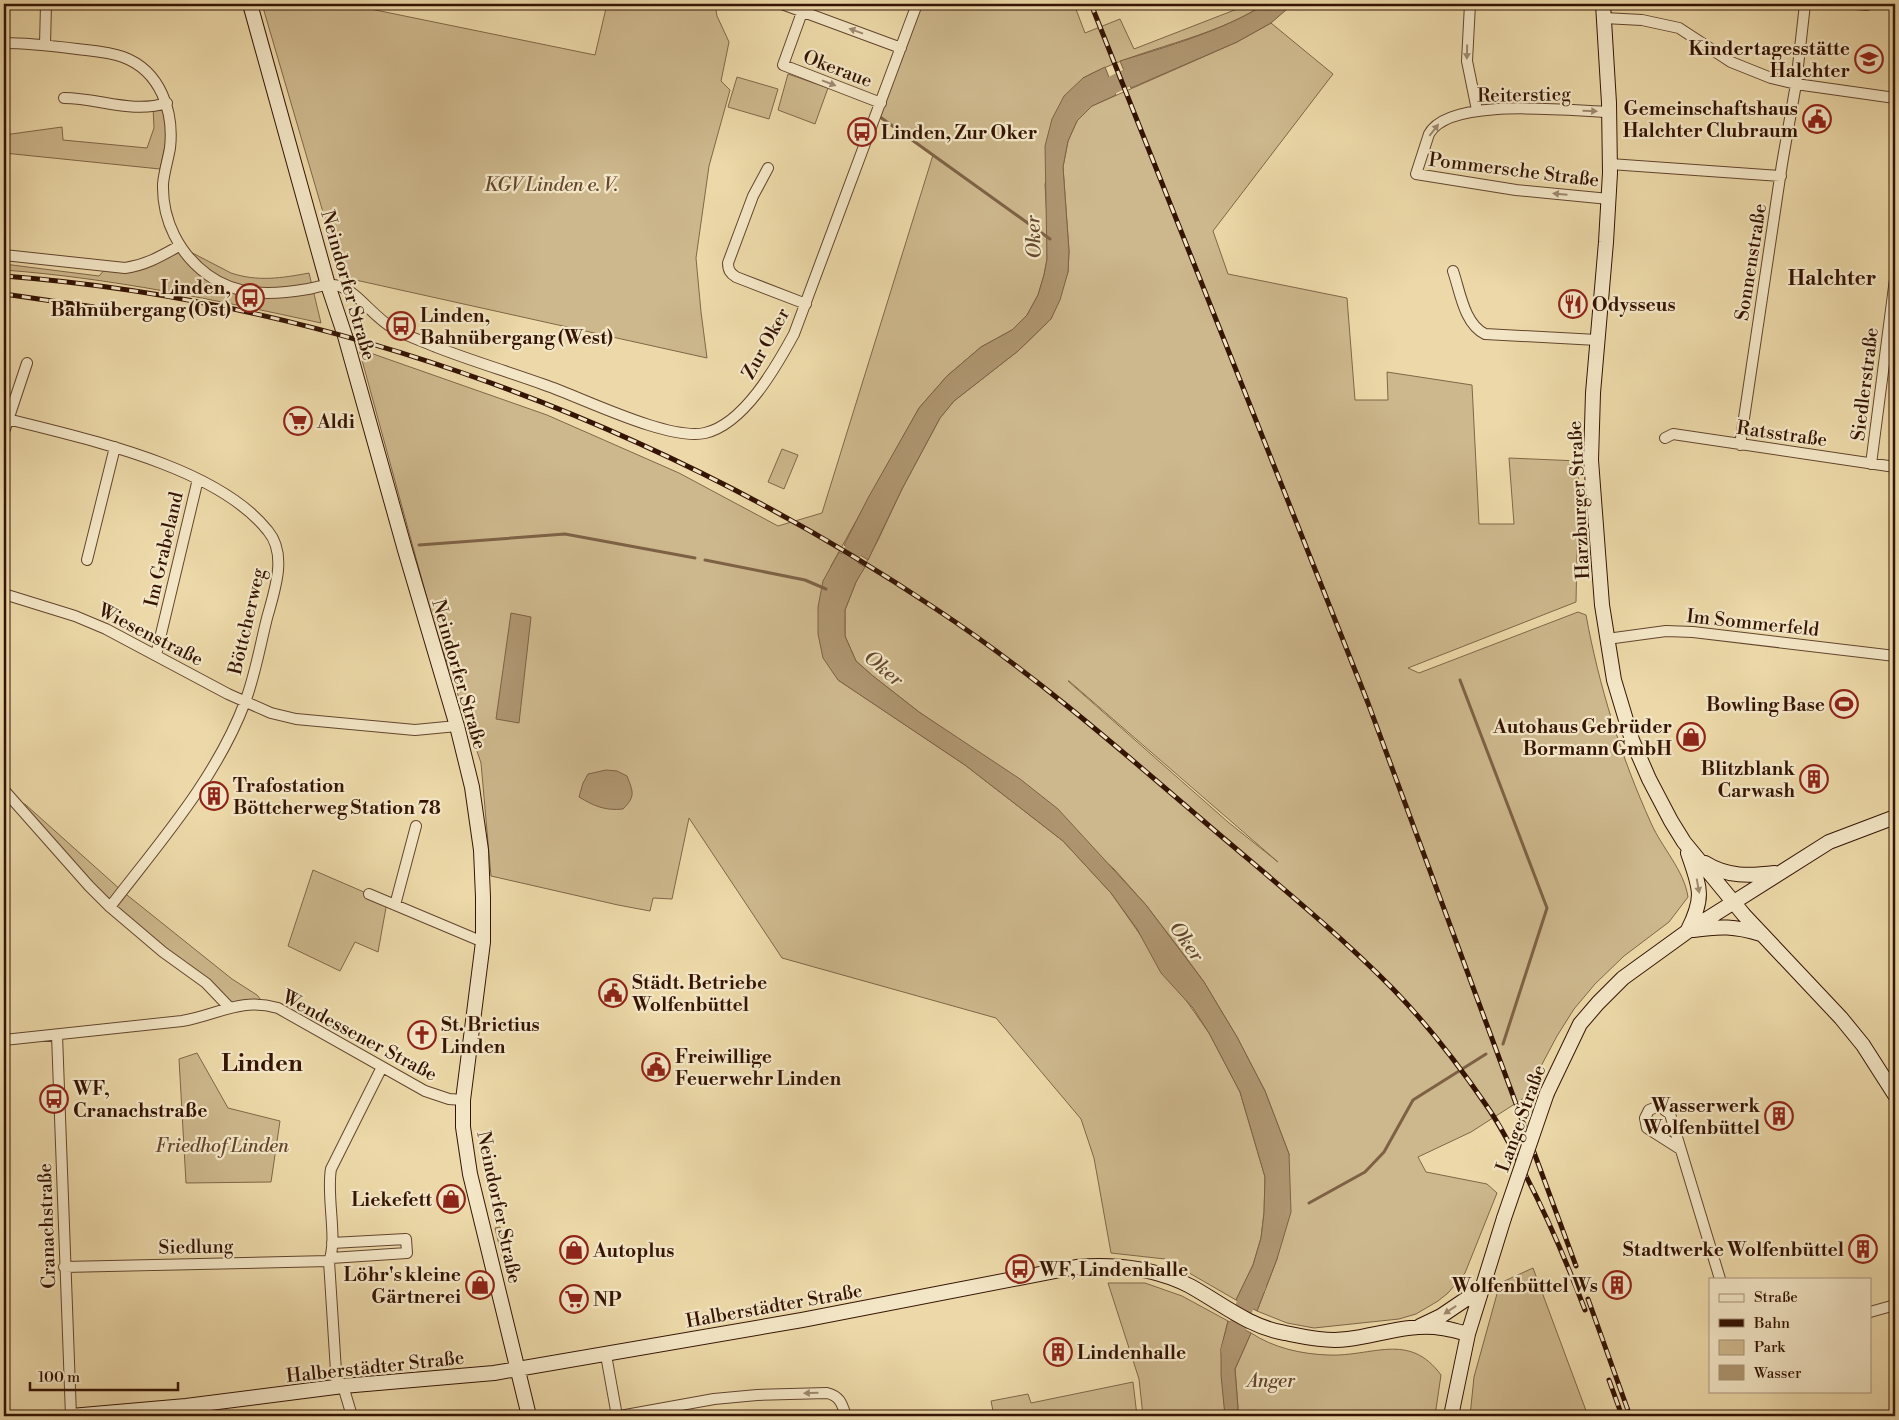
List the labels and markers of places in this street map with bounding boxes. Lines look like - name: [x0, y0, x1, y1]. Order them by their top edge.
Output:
- place label: Kindertagesstätte Halchter: [1688, 37, 1850, 83]
- school or university icon: Kindertagesstätte Halchter: [1854, 44, 1884, 74]
- place label: Gemeinschaftshaus Halchter Clubraum: [1623, 97, 1798, 143]
- public building icon: Gemeinschaftshaus Halchter Clubraum: [1802, 104, 1832, 134]
- bus stop icon: Linden, Zur Oker: [847, 117, 877, 147]
- place label: Linden, Zur Oker: [881, 121, 1038, 145]
- place label: Linden, Bahnübergang (Ost): [51, 276, 231, 322]
- bus stop icon: Linden, Bahnübergang (Ost): [235, 283, 265, 313]
- restaurant icon: Odysseus: [1558, 289, 1588, 319]
- place label: Odysseus: [1592, 293, 1676, 317]
- place label: Linden, Bahnübergang (West): [420, 304, 613, 350]
- bus stop icon: Linden, Bahnübergang (West): [386, 311, 416, 341]
- supermarket icon: Aldi: [283, 406, 313, 436]
- place label: Aldi: [316, 410, 355, 434]
- sports icon: Bowling Base: [1829, 689, 1859, 719]
- place label: Bowling Base: [1706, 693, 1825, 717]
- place label: Autohaus Gebrüder Bormann GmbH: [1492, 715, 1672, 761]
- shop icon: Autohaus Gebrüder Bormann GmbH: [1676, 722, 1706, 752]
- place label: Blitzblank Carwash: [1701, 757, 1795, 803]
- building icon: Blitzblank Carwash: [1799, 764, 1829, 794]
- place label: Trafostation Böttcherweg Station 78: [233, 774, 441, 820]
- building icon: Trafostation Böttcherweg Station 78: [199, 781, 229, 811]
- place label: Städt. Betriebe Wolfenbüttel: [631, 971, 767, 1017]
- public building icon: Städt. Betriebe Wolfenbüttel: [598, 978, 628, 1008]
- place label: St. Brictius Linden: [441, 1013, 540, 1059]
- church icon: St. Brictius Linden: [407, 1020, 437, 1050]
- place label: Freiwillige Feuerwehr Linden: [675, 1045, 841, 1091]
- public building icon: Freiwillige Feuerwehr Linden: [641, 1052, 671, 1082]
- place label: WF, Cranachstraße: [72, 1077, 207, 1123]
- bus stop icon: WF, Cranachstraße: [39, 1084, 69, 1114]
- place label: Wasserwerk Wolfenbüttel: [1642, 1094, 1760, 1140]
- building icon: Wasserwerk Wolfenbüttel: [1764, 1101, 1794, 1131]
- shop icon: Liekefett: [436, 1184, 466, 1214]
- place label: Liekefett: [351, 1188, 432, 1212]
- building icon: Stadtwerke Wolfenbüttel: [1848, 1234, 1878, 1264]
- shop icon: Autoplus: [559, 1235, 589, 1265]
- place label: Stadtwerke Wolfenbüttel: [1623, 1238, 1844, 1262]
- place label: Autoplus: [592, 1239, 674, 1263]
- bus stop icon: WF, Lindenhalle: [1005, 1254, 1035, 1284]
- place label: WF, Lindenhalle: [1038, 1258, 1188, 1282]
- place label: Löhr's kleine Gärtnerei: [344, 1263, 461, 1309]
- shop icon: Löhr's kleine Gärtnerei: [465, 1270, 495, 1300]
- building icon: Wolfenbüttel Ws: [1602, 1270, 1632, 1300]
- place label: Wolfenbüttel Ws: [1451, 1274, 1598, 1298]
- supermarket icon: NP: [559, 1284, 589, 1314]
- place label: NP: [593, 1288, 622, 1312]
- building icon: Lindenhalle: [1043, 1337, 1073, 1367]
- place label: Lindenhalle: [1077, 1341, 1186, 1365]

